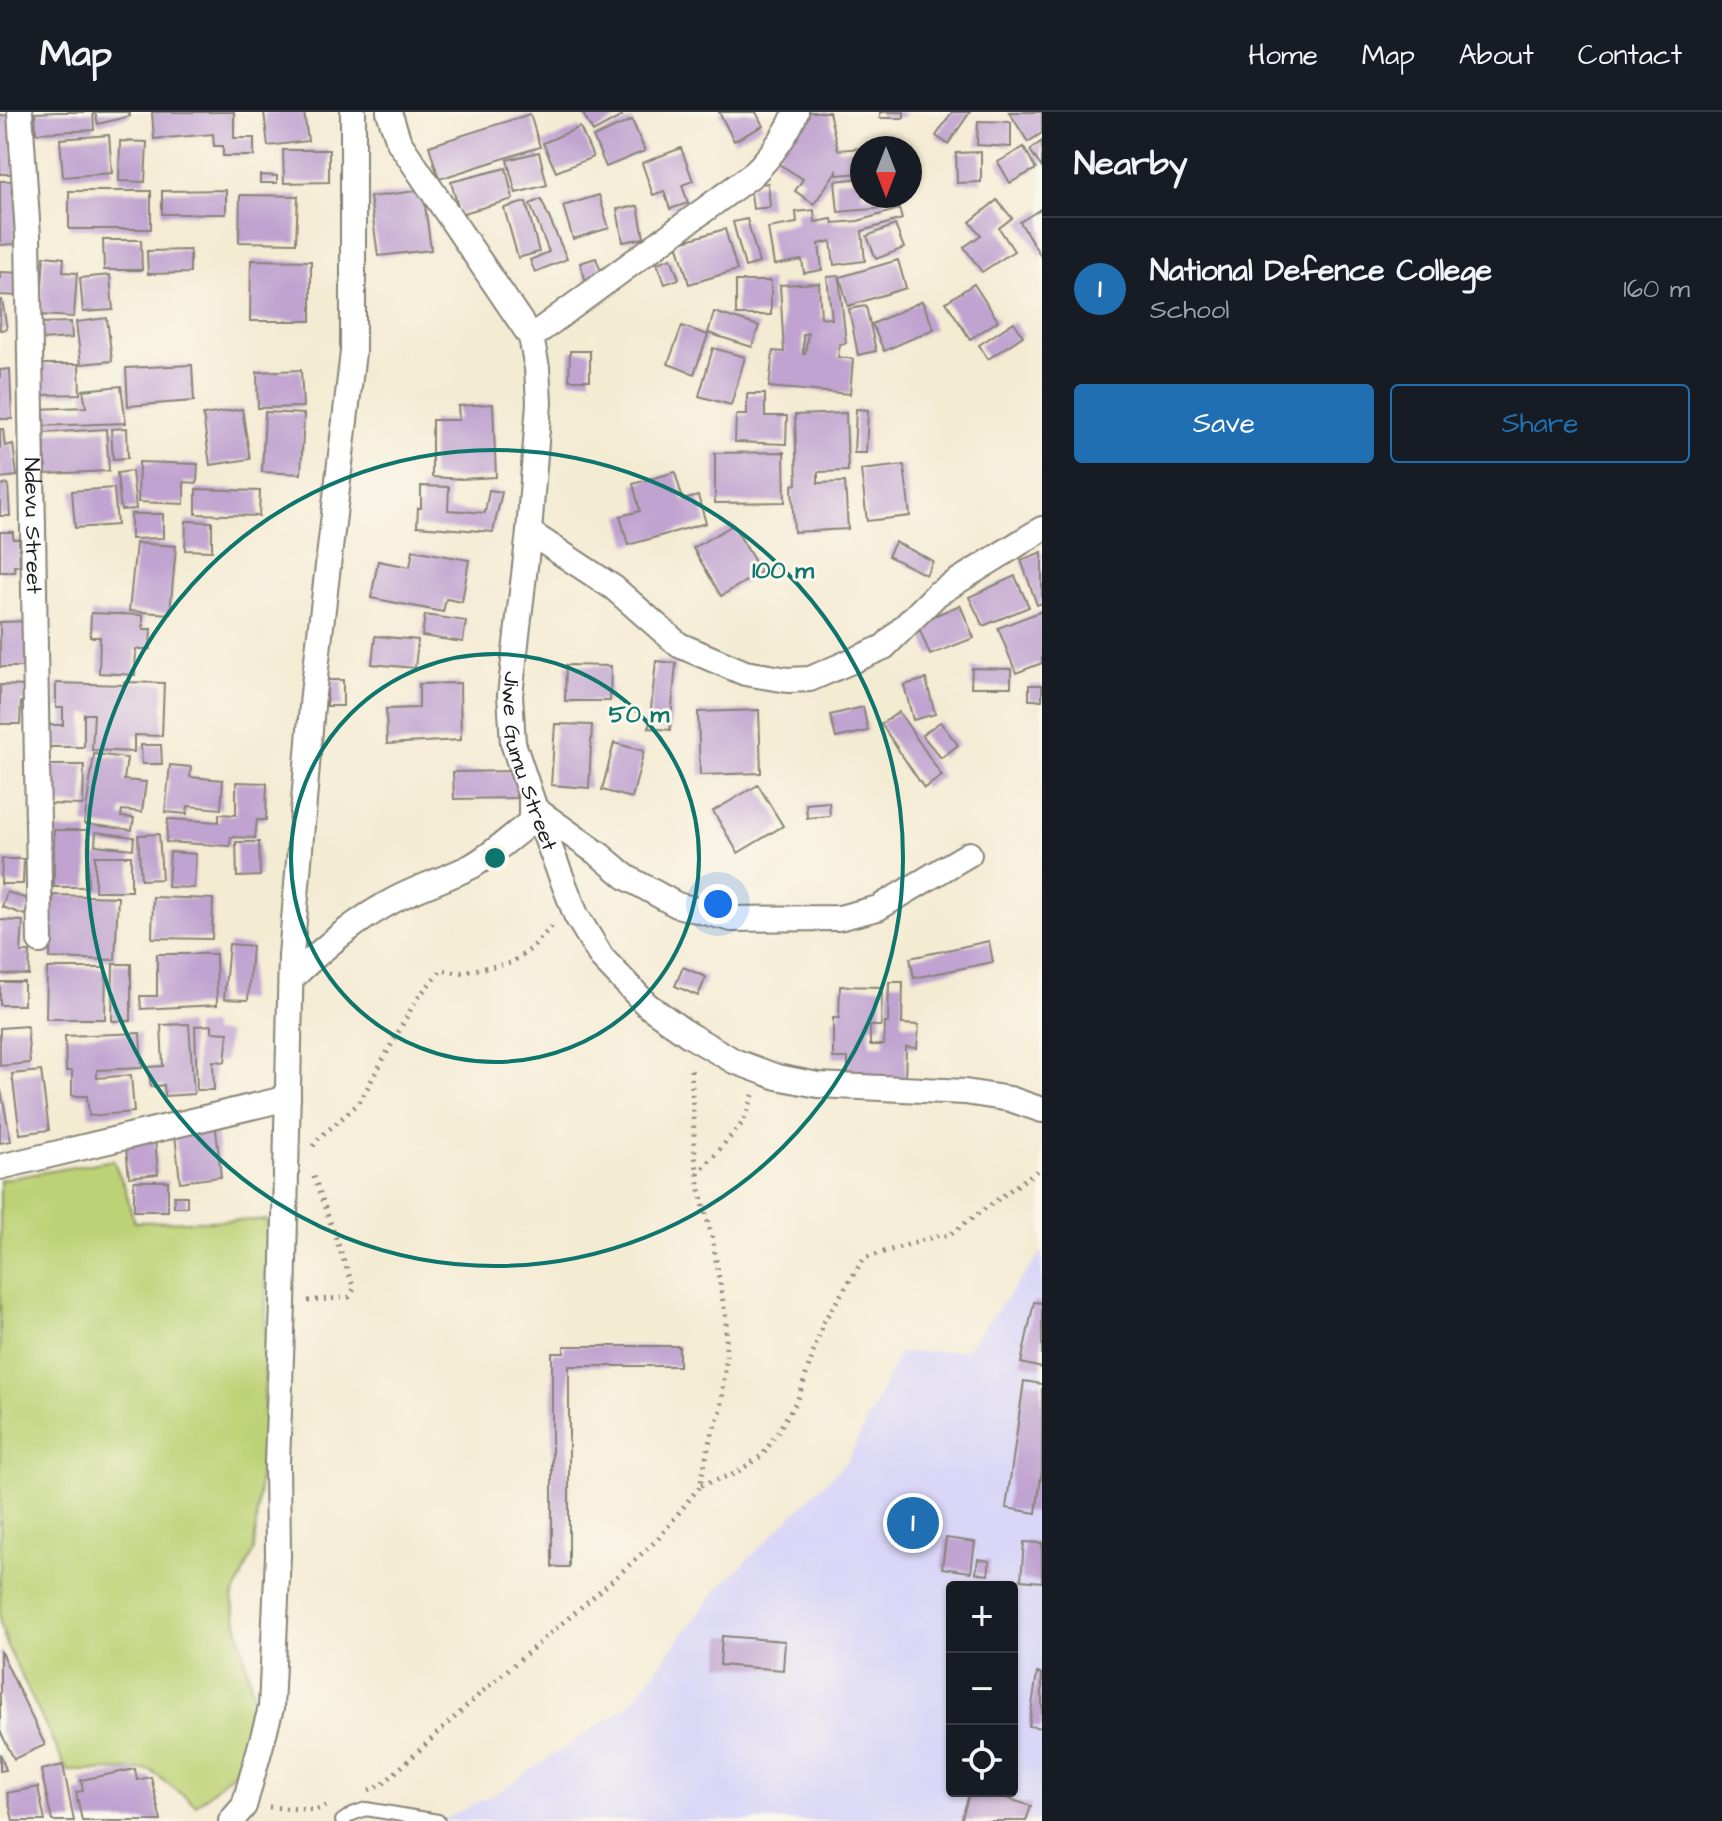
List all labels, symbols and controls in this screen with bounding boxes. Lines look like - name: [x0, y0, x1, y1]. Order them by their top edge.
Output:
- text: Map: [40, 29, 112, 81]
- text: Home: [1248, 36, 1318, 75]
- text: Map: [1362, 36, 1415, 75]
- text: About: [1459, 36, 1534, 75]
- text: Contact: [1578, 36, 1682, 75]
- north arrow: [850, 136, 922, 208]
- text: Nearby: [1074, 140, 1188, 188]
- text: National Defence College: [1150, 250, 1492, 292]
- text: 1: [1098, 271, 1102, 307]
- text: 160 m: [1623, 271, 1690, 307]
- text: School: [1150, 292, 1229, 328]
- button: Save: [1074, 384, 1374, 463]
- button: Share: [1390, 384, 1690, 463]
- street label: Ndevu Street: [16, 457, 50, 594]
- text: 100 m: [752, 554, 814, 588]
- street label: Jiwe Gumu Street: [494, 670, 565, 855]
- text: 50 m: [609, 698, 670, 732]
- centre of rings: [481, 844, 509, 872]
- your location: [698, 884, 738, 924]
- pin: 1: [887, 1493, 939, 1553]
- map controls: [946, 1581, 1018, 1797]
- button: +: [946, 1581, 1018, 1653]
- button: −: [946, 1653, 1018, 1725]
- button: locate: [946, 1725, 1018, 1797]

